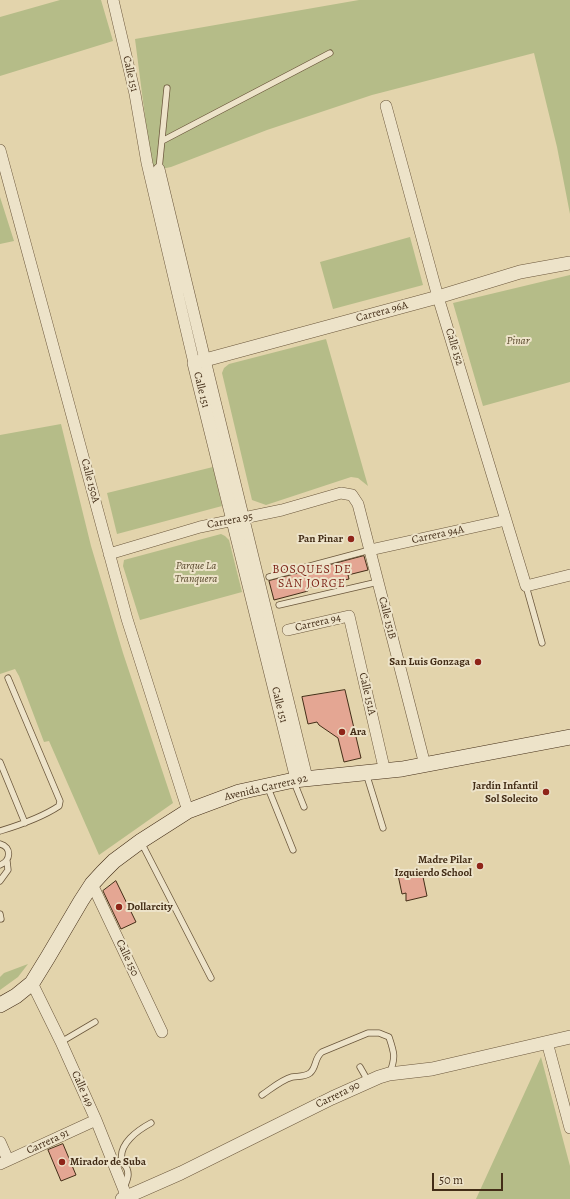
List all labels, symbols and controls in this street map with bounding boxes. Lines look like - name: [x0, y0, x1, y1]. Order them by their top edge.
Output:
- street label: Calle 151: [119, 55, 141, 93]
- street label: Carrera 96A: [355, 299, 409, 325]
- street label: Calle 152: [442, 327, 466, 367]
- park label: Pinar: [507, 334, 529, 348]
- street label: Calle 151: [190, 371, 212, 409]
- street label: Calle 150A: [78, 457, 102, 505]
- street label: Carrera 95: [206, 510, 254, 532]
- street label: Carrera 94A: [411, 523, 465, 547]
- place label: Pan Pinar: [298, 532, 343, 546]
- marker: Pan Pinar: [346, 534, 356, 544]
- park label: Parque La Tranquera: [175, 559, 217, 585]
- district label: BOSQUES DE SAN JORGE: [272, 563, 352, 591]
- street label: Calle 151B: [375, 595, 399, 641]
- street label: Carrera 94: [294, 611, 342, 635]
- place label: San Luis Gonzaga: [389, 655, 470, 669]
- marker: San Luis Gonzaga: [473, 657, 483, 667]
- street label: Calle 151A: [356, 671, 378, 717]
- street label: Calle 151: [268, 686, 290, 724]
- place label: Ara: [350, 725, 366, 739]
- marker: Ara: [337, 727, 347, 737]
- street label: Avenida Carrera 92: [223, 772, 309, 804]
- place label: Jardín Infantil Sol Solecito: [473, 779, 538, 805]
- marker: Jardín Infantil Sol Solecito: [541, 787, 551, 797]
- place label: Madre Pilar Izquierdo School: [394, 853, 472, 879]
- marker: Madre Pilar Izquierdo School: [475, 861, 485, 871]
- place label: Dollarcity: [127, 900, 172, 914]
- marker: Dollarcity: [114, 902, 124, 912]
- street label: Calle 150: [113, 938, 141, 978]
- street label: Calle 149: [68, 1069, 96, 1109]
- street label: Carrera 90: [314, 1079, 362, 1111]
- street label: Carrera 91: [25, 1126, 71, 1158]
- place label: Mirador de Suba: [70, 1155, 146, 1169]
- marker: Mirador de Suba: [57, 1157, 67, 1167]
- scale bar: [434, 1165, 505, 1191]
- text: 50 m: [439, 1172, 463, 1188]

